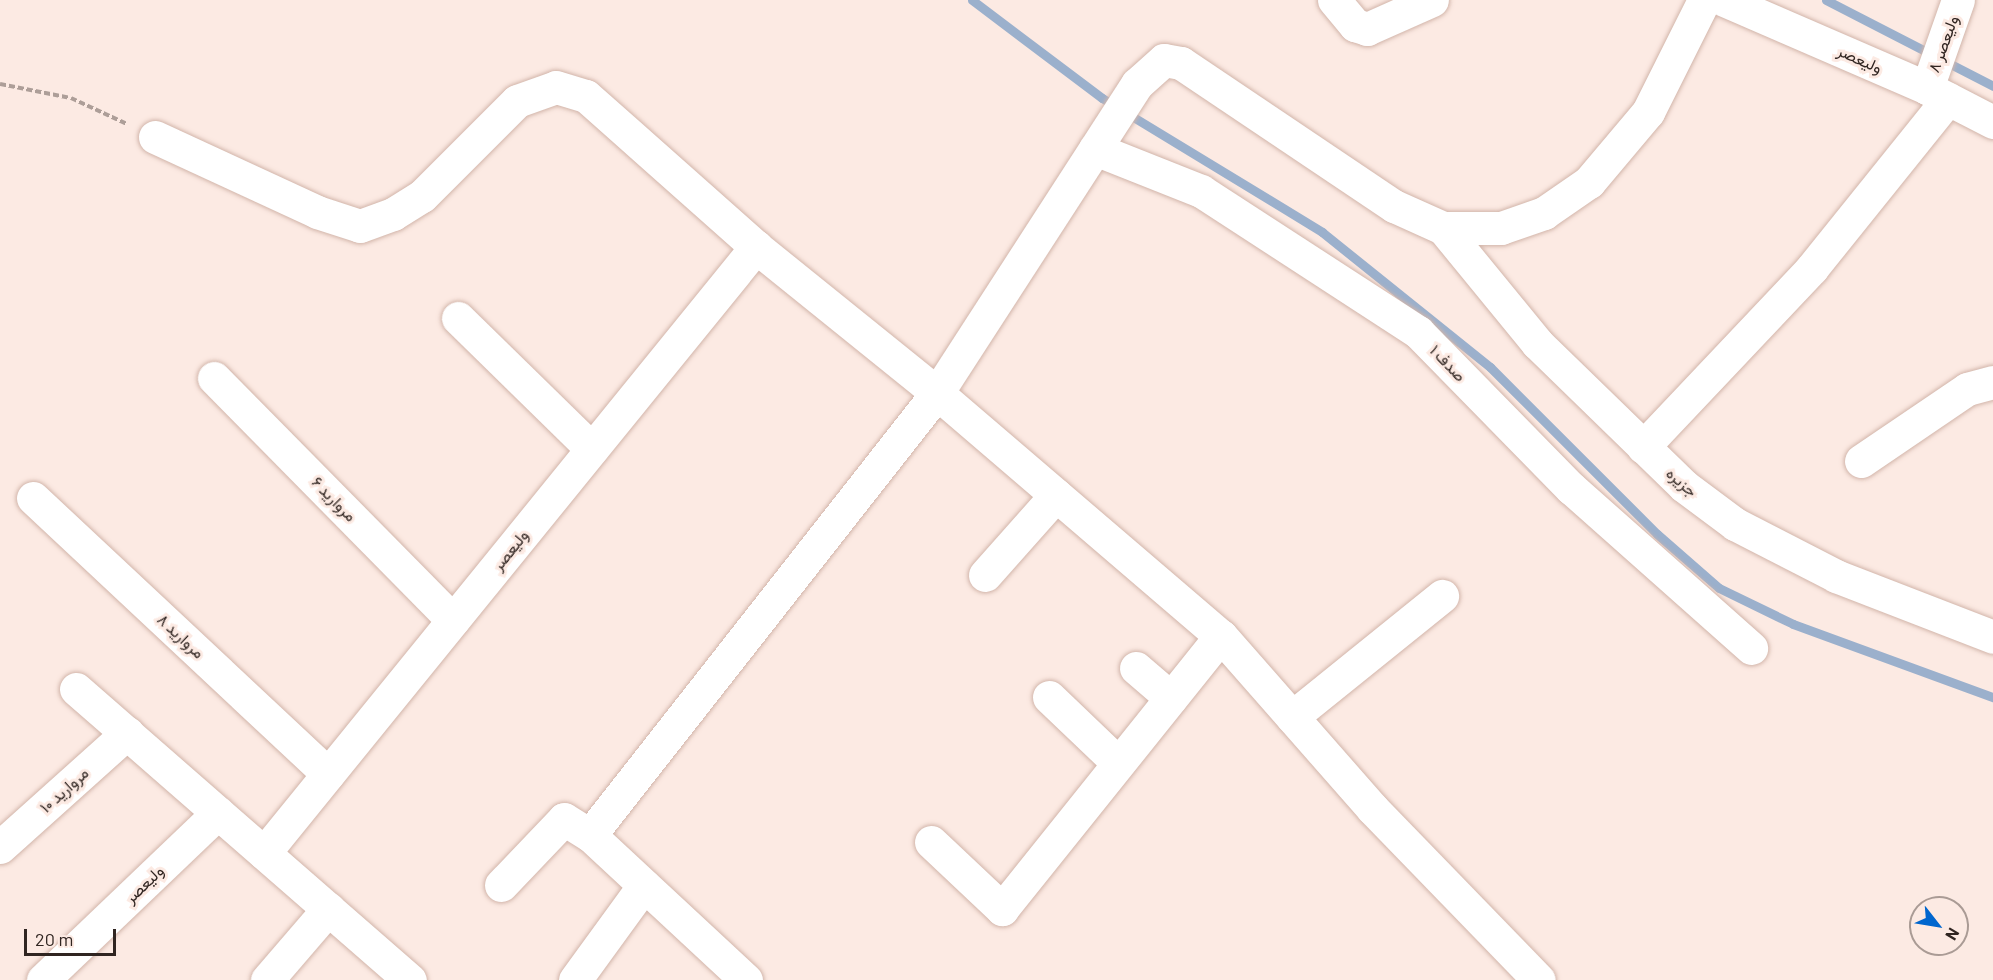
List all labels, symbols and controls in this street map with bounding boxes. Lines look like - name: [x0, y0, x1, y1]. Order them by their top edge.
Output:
- street label: ولیعصر ۸: [1924, 13, 1962, 75]
- street label: ولیعصر: [1835, 41, 1885, 77]
- street label: صدف ۱: [1426, 341, 1470, 385]
- street label: جزیره: [1663, 463, 1701, 501]
- street label: مروارید ۶: [308, 473, 360, 525]
- street label: ولیعصر: [488, 526, 532, 574]
- street label: مروارید ۸: [154, 610, 208, 662]
- street label: مروارید ۱۰: [36, 763, 92, 817]
- street label: ولیعصر: [121, 861, 167, 907]
- north arrow: [1909, 896, 1969, 956]
- scale bar: [27, 917, 118, 955]
- text: N: [1942, 925, 1964, 944]
- text: 20 m: [35, 928, 73, 950]

